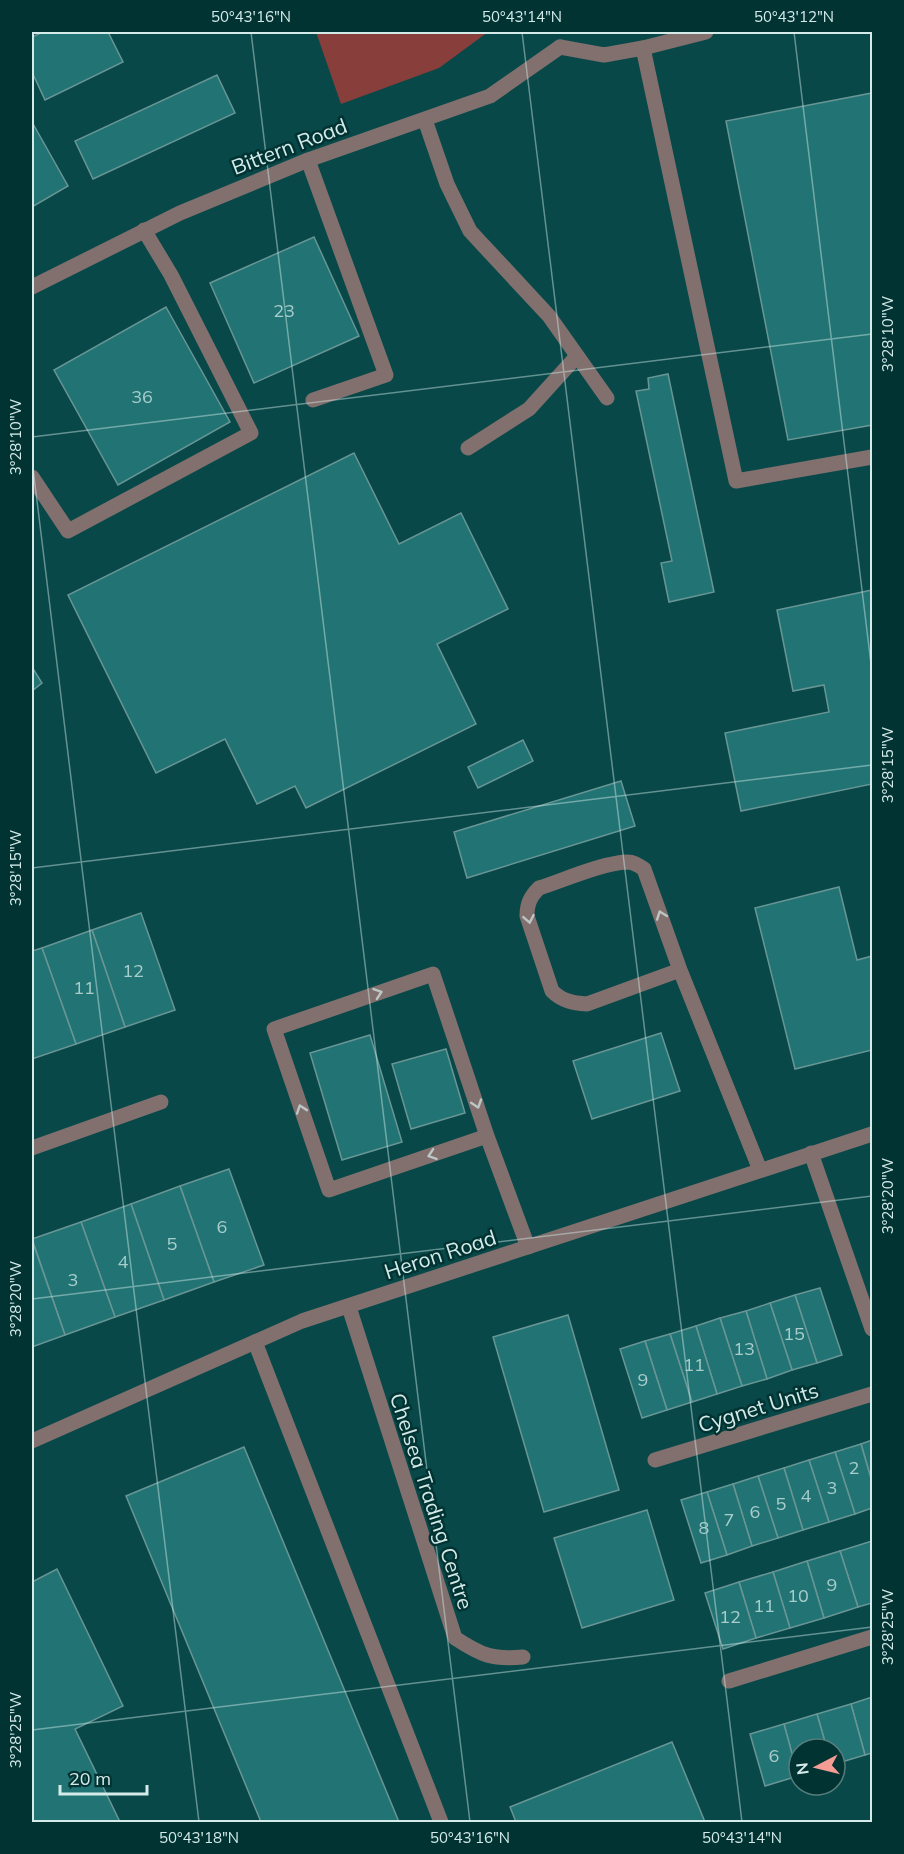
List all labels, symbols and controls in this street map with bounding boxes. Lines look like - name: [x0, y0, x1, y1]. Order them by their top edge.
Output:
- text: 50°43'16"N: [211, 7, 291, 26]
- text: 50°43'14"N: [482, 7, 562, 26]
- text: 50°43'12"N: [754, 7, 834, 26]
- street label: Bittern Road: [227, 112, 351, 180]
- text: 3°28'10"W: [878, 295, 897, 372]
- house number: 23: [273, 299, 295, 322]
- house number: 36: [131, 385, 153, 408]
- text: 3°28'10"W: [6, 398, 25, 475]
- text: 3°28'15"W: [878, 726, 897, 803]
- text: 3°28'15"W: [6, 829, 25, 906]
- one-way arrow: [655, 911, 668, 921]
- one-way arrow: [522, 913, 535, 923]
- house number: 12: [122, 959, 144, 982]
- house number: 11: [73, 976, 95, 999]
- one-way arrow: [373, 988, 383, 1000]
- one-way arrow: [469, 1098, 482, 1109]
- one-way arrow: [296, 1104, 309, 1115]
- one-way arrow: [427, 1148, 438, 1161]
- text: 3°28'20"W: [878, 1157, 897, 1234]
- house number: 6: [217, 1215, 227, 1238]
- street label: Heron Road: [381, 1224, 499, 1284]
- house number: 5: [167, 1232, 178, 1255]
- house number: 4: [118, 1250, 129, 1273]
- text: 3°28'20"W: [6, 1260, 25, 1337]
- house number: 3: [68, 1268, 78, 1291]
- house number: 15: [783, 1322, 805, 1345]
- house number: 13: [733, 1337, 755, 1360]
- house number: 11: [683, 1353, 705, 1376]
- house number: 9: [638, 1368, 648, 1391]
- street label: Cygnet Units: [695, 1376, 821, 1438]
- street label: Chelsea Trading Centre: [385, 1390, 479, 1612]
- house number: 2: [849, 1456, 859, 1479]
- house number: 3: [827, 1476, 837, 1499]
- house number: 4: [801, 1484, 812, 1507]
- house number: 5: [776, 1492, 787, 1515]
- house number: 6: [750, 1500, 760, 1523]
- house number: 7: [724, 1508, 734, 1531]
- house number: 8: [699, 1516, 709, 1539]
- house number: 9: [827, 1573, 837, 1596]
- house number: 10: [787, 1584, 809, 1607]
- text: 3°28'25"W: [878, 1588, 897, 1665]
- house number: 11: [753, 1594, 775, 1617]
- house number: 12: [719, 1605, 741, 1628]
- text: 3°28'25"W: [6, 1691, 25, 1768]
- north arrow: [787, 1737, 847, 1797]
- house number: 6: [769, 1744, 779, 1767]
- scale bar: [60, 1758, 147, 1796]
- text: N: [791, 1762, 813, 1776]
- text: 20 m: [69, 1767, 111, 1790]
- text: 50°43'18"N: [159, 1828, 239, 1847]
- text: 50°43'16"N: [430, 1828, 510, 1847]
- text: 50°43'14"N: [702, 1828, 782, 1847]

